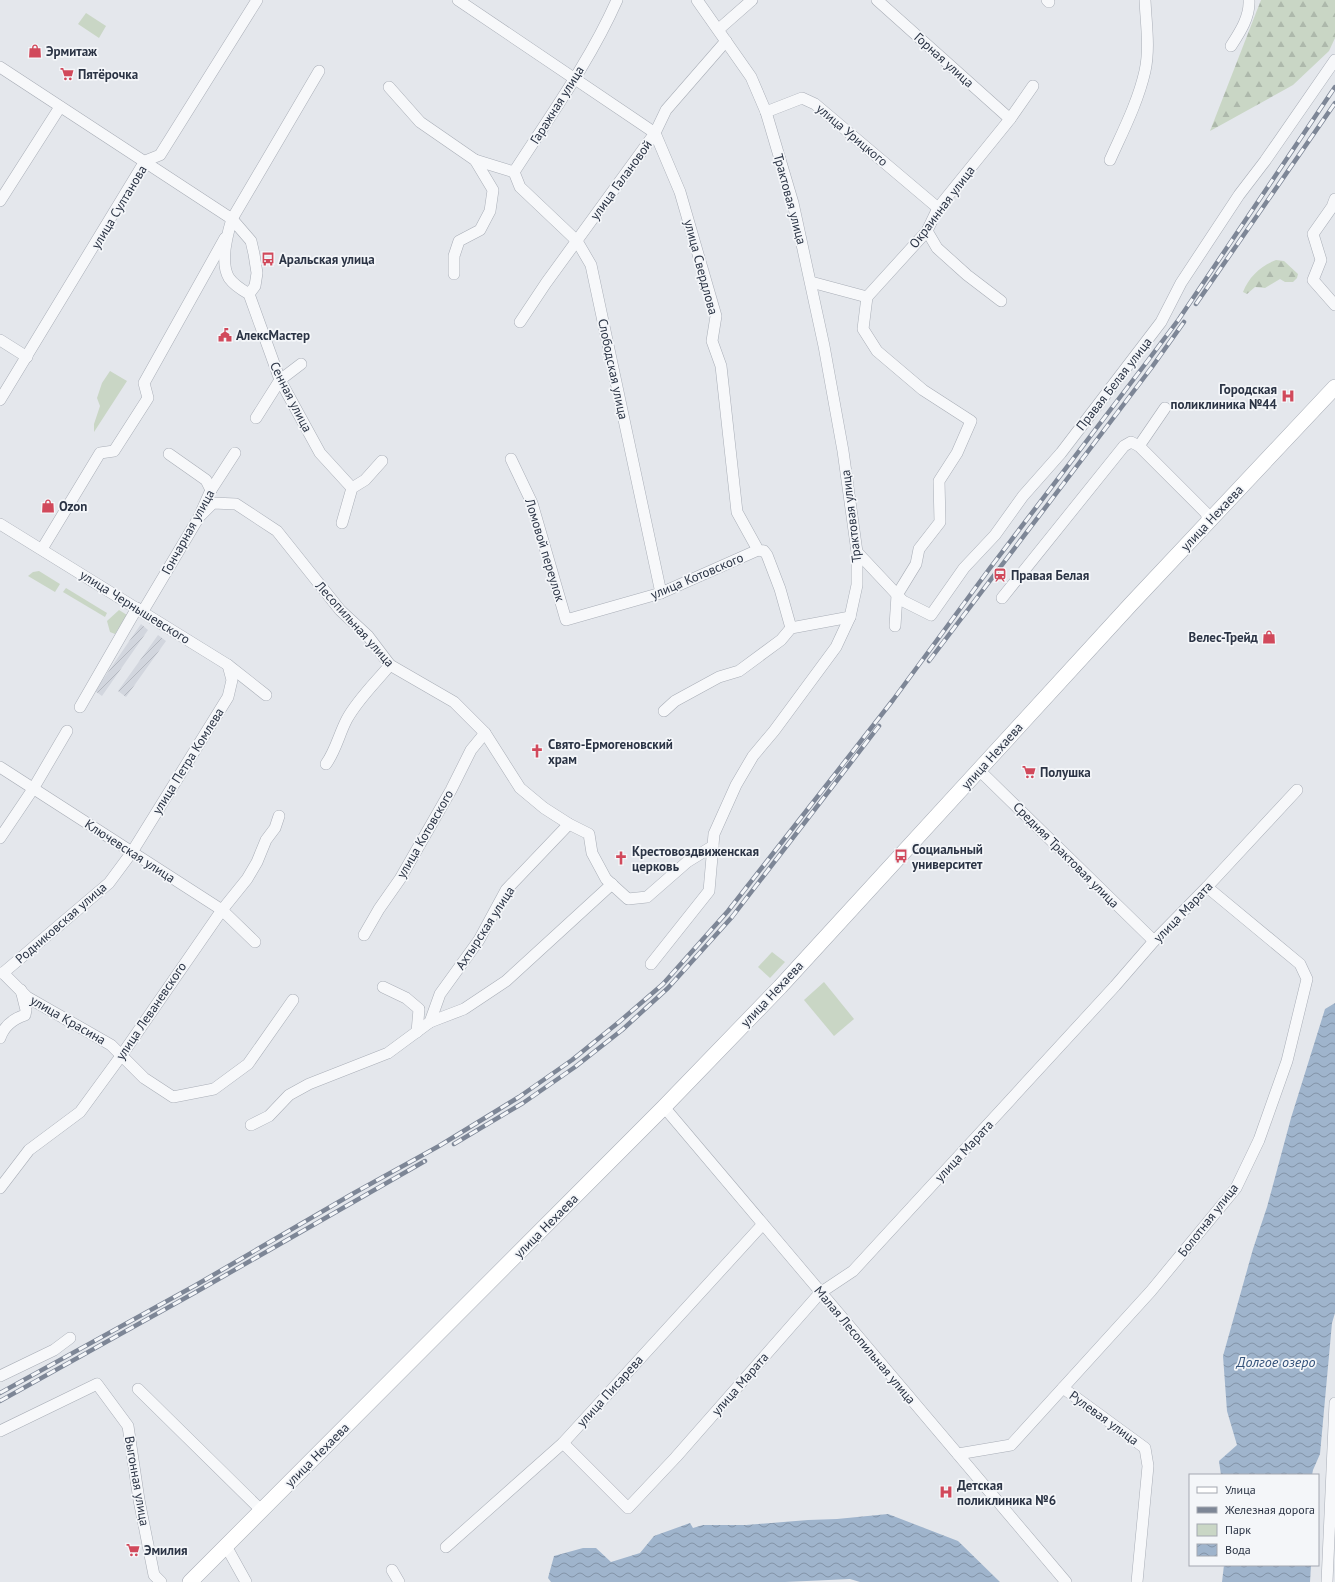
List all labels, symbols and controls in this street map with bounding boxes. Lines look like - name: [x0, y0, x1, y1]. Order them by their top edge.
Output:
- street label: Горная улица: [911, 29, 977, 91]
- shop icon: Эрмитаж: [27, 43, 43, 59]
- place label: Эрмитаж: [46, 43, 98, 60]
- street label: Гаражная улица: [526, 63, 588, 147]
- supermarket icon: Пятёрочка: [59, 66, 75, 82]
- place label: Пятёрочка: [78, 66, 138, 83]
- street label: улица Урицкого: [813, 100, 891, 170]
- street label: улица Галановой: [586, 137, 656, 223]
- street label: Трактовая улица: [770, 152, 810, 246]
- street label: улица Султанова: [87, 162, 151, 252]
- street label: Окраинная улица: [905, 162, 979, 252]
- street label: улица Свердлова: [680, 218, 722, 316]
- bus stop icon: Аральская улица: [260, 251, 276, 267]
- place label: Аральская улица: [279, 251, 375, 268]
- street label: Слободская улица: [594, 317, 632, 421]
- public building icon: АлексМастер: [217, 327, 233, 343]
- place label: АлексМастер: [236, 327, 310, 344]
- street label: Правая Белая улица: [1072, 334, 1156, 434]
- street label: Сенная улица: [266, 359, 316, 435]
- place label: Городская поликлиника №44: [1171, 381, 1278, 413]
- hospital icon: Городская поликлиника №44: [1280, 388, 1296, 404]
- street label: Трактовая улица: [837, 469, 865, 563]
- street label: улица Нехаева: [1177, 481, 1247, 555]
- street label: Гончарная улица: [158, 487, 218, 577]
- street label: Ломовой переулок: [521, 495, 569, 604]
- shop icon: Ozon: [40, 498, 56, 514]
- place label: Ozon: [59, 498, 87, 515]
- street label: улица Котовского: [648, 549, 746, 603]
- street label: улица Чернышевского: [77, 566, 193, 648]
- station icon: Правая Белая: [992, 567, 1008, 583]
- place label: Правая Белая: [1011, 567, 1089, 584]
- street label: Лесопильная улица: [311, 577, 398, 671]
- place label: Велес-Трейд: [1189, 629, 1259, 646]
- shop icon: Велес-Трейд: [1261, 629, 1277, 645]
- street label: улица Петра Комлева: [148, 705, 228, 817]
- street label: улица Нехаева: [957, 719, 1027, 793]
- place label: Свято-Ермогеновский храм: [548, 736, 673, 768]
- church icon: Свято-Ермогеновский храм: [529, 743, 545, 759]
- supermarket icon: Полушка: [1021, 764, 1037, 780]
- place label: Полушка: [1040, 764, 1091, 781]
- street label: улица Котовского: [393, 787, 457, 881]
- street label: Средняя Трактовая улица: [1009, 798, 1123, 912]
- street label: Ключевская улица: [82, 815, 178, 887]
- place label: Социальный университет: [911, 841, 983, 873]
- place label: Крестовоздвиженская церковь: [632, 843, 759, 875]
- bus stop icon: Социальный университет: [893, 848, 909, 864]
- church icon: Крестовоздвиженская церковь: [613, 850, 629, 866]
- street label: улица Марата: [1150, 878, 1216, 946]
- street label: Родниковская улица: [12, 879, 110, 967]
- street label: Ахтырская улица: [452, 883, 518, 973]
- street label: улица Нехаева: [737, 957, 807, 1031]
- street label: улица Леваневского: [112, 959, 190, 1063]
- street label: улица Красина: [27, 992, 109, 1048]
- street label: улица Марата: [931, 1117, 997, 1185]
- street label: Болотная улица: [1174, 1180, 1242, 1260]
- street label: улица Нехаева: [510, 1190, 582, 1262]
- street label: Малая Лесопильная улица: [811, 1282, 919, 1408]
- street label: улица Марата: [708, 1349, 772, 1419]
- street label: улица Писарева: [573, 1351, 647, 1431]
- water label: Долгое озеро: [1236, 1353, 1315, 1371]
- street label: Рулевая улица: [1066, 1387, 1142, 1449]
- street label: улица Нехаева: [281, 1419, 353, 1491]
- street label: Выгонная улица: [121, 1435, 153, 1527]
- legend: [1189, 1474, 1319, 1566]
- place label: Детская поликлиника №6: [957, 1477, 1056, 1509]
- text: Улица: [1225, 1482, 1256, 1497]
- hospital icon: Детская поликлиника №6: [938, 1484, 954, 1500]
- text: Железная дорога: [1224, 1502, 1315, 1517]
- text: Парк: [1225, 1522, 1251, 1537]
- supermarket icon: Эмилия: [125, 1542, 141, 1558]
- place label: Эмилия: [144, 1542, 188, 1559]
- text: Вода: [1225, 1542, 1251, 1557]

